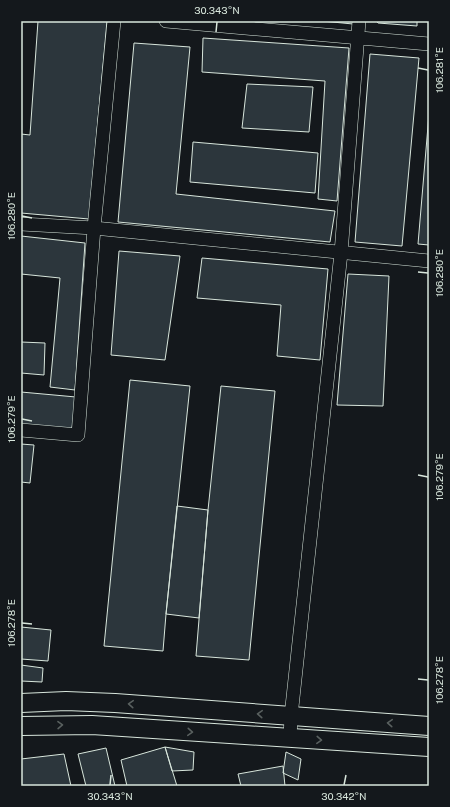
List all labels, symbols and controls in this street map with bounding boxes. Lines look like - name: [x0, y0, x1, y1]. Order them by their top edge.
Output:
- text: 30.343°N: [194, 4, 240, 16]
- text: 106.281°E: [433, 47, 445, 93]
- text: 106.280°E: [5, 192, 17, 240]
- text: 106.280°E: [433, 249, 445, 297]
- text: 106.279°E: [5, 395, 17, 443]
- text: 106.279°E: [433, 453, 445, 501]
- text: 106.278°E: [5, 599, 17, 647]
- text: 106.278°E: [433, 656, 445, 704]
- one-way arrow: [128, 700, 134, 709]
- one-way arrow: [257, 710, 263, 719]
- one-way arrow: [387, 719, 393, 728]
- one-way arrow: [57, 721, 63, 729]
- one-way arrow: [187, 727, 193, 736]
- one-way arrow: [316, 736, 322, 745]
- text: 30.343°N: [87, 790, 133, 802]
- text: 30.342°N: [321, 790, 367, 802]

